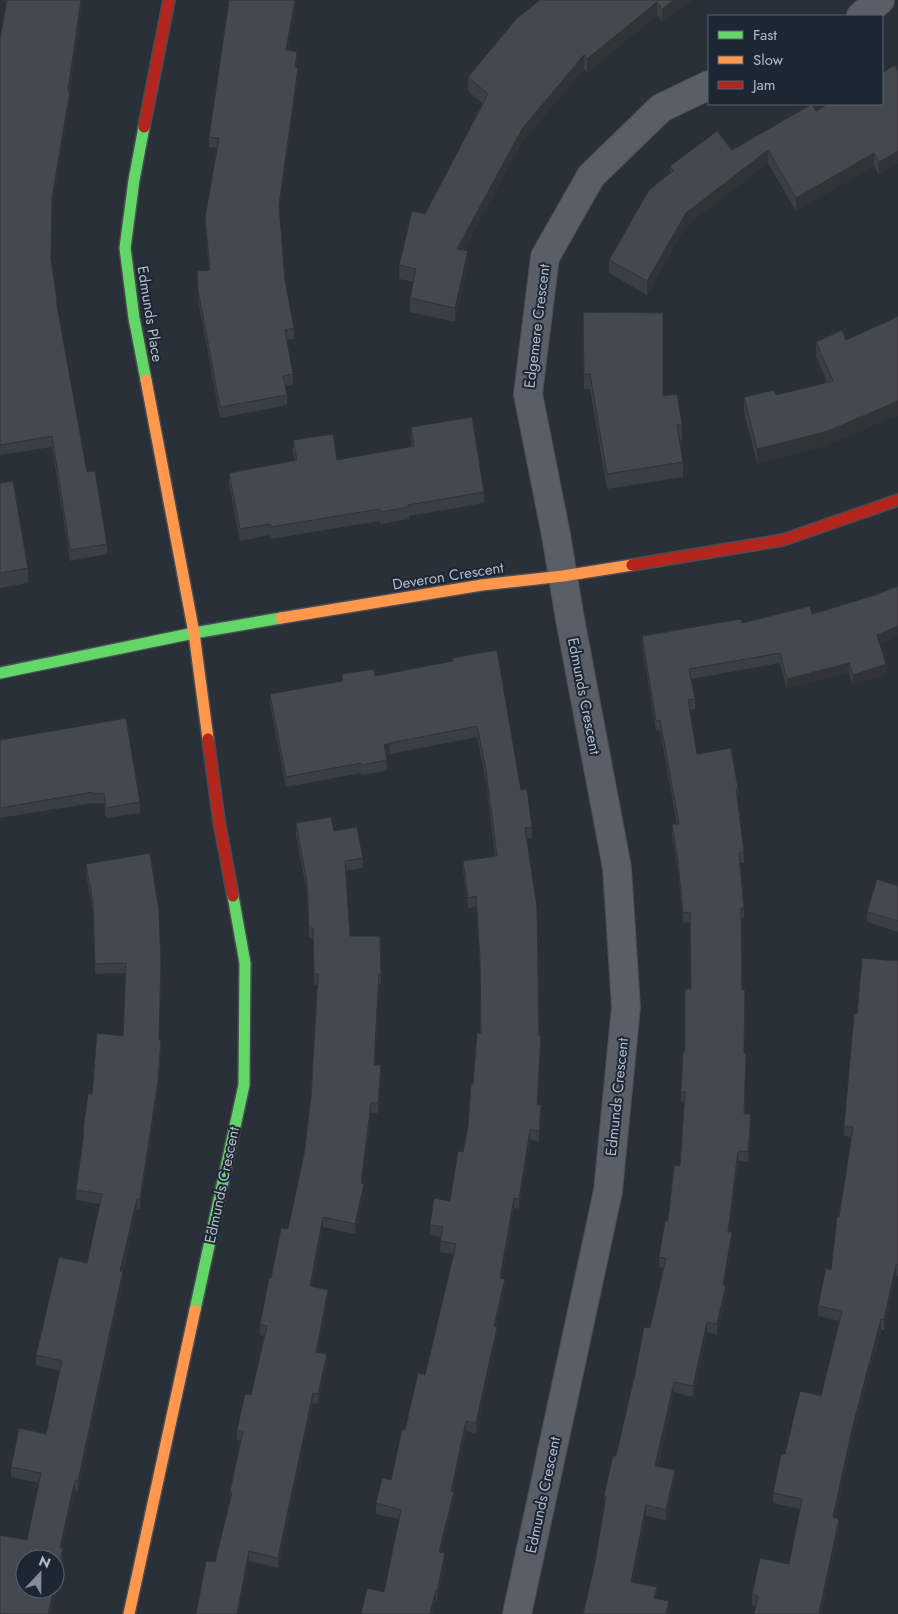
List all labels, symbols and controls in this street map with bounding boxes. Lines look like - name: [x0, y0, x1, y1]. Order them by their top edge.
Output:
- legend: [708, 15, 883, 105]
- text: Fast: [753, 24, 777, 46]
- text: Slow: [753, 49, 784, 71]
- text: Jam: [751, 74, 776, 96]
- street label: Edgemere Crescent: [518, 262, 556, 389]
- street label: Edmunds Place: [132, 264, 169, 364]
- street label: Deveron Crescent: [391, 556, 506, 596]
- street label: Edmunds Crescent: [562, 636, 606, 757]
- street label: Edmunds Crescent: [600, 1036, 634, 1157]
- street label: Edmunds Crescent: [199, 1124, 245, 1245]
- street label: Edmunds Crescent: [520, 1434, 566, 1555]
- north arrow: [15, 1549, 65, 1599]
- text: N: [36, 1551, 54, 1573]

